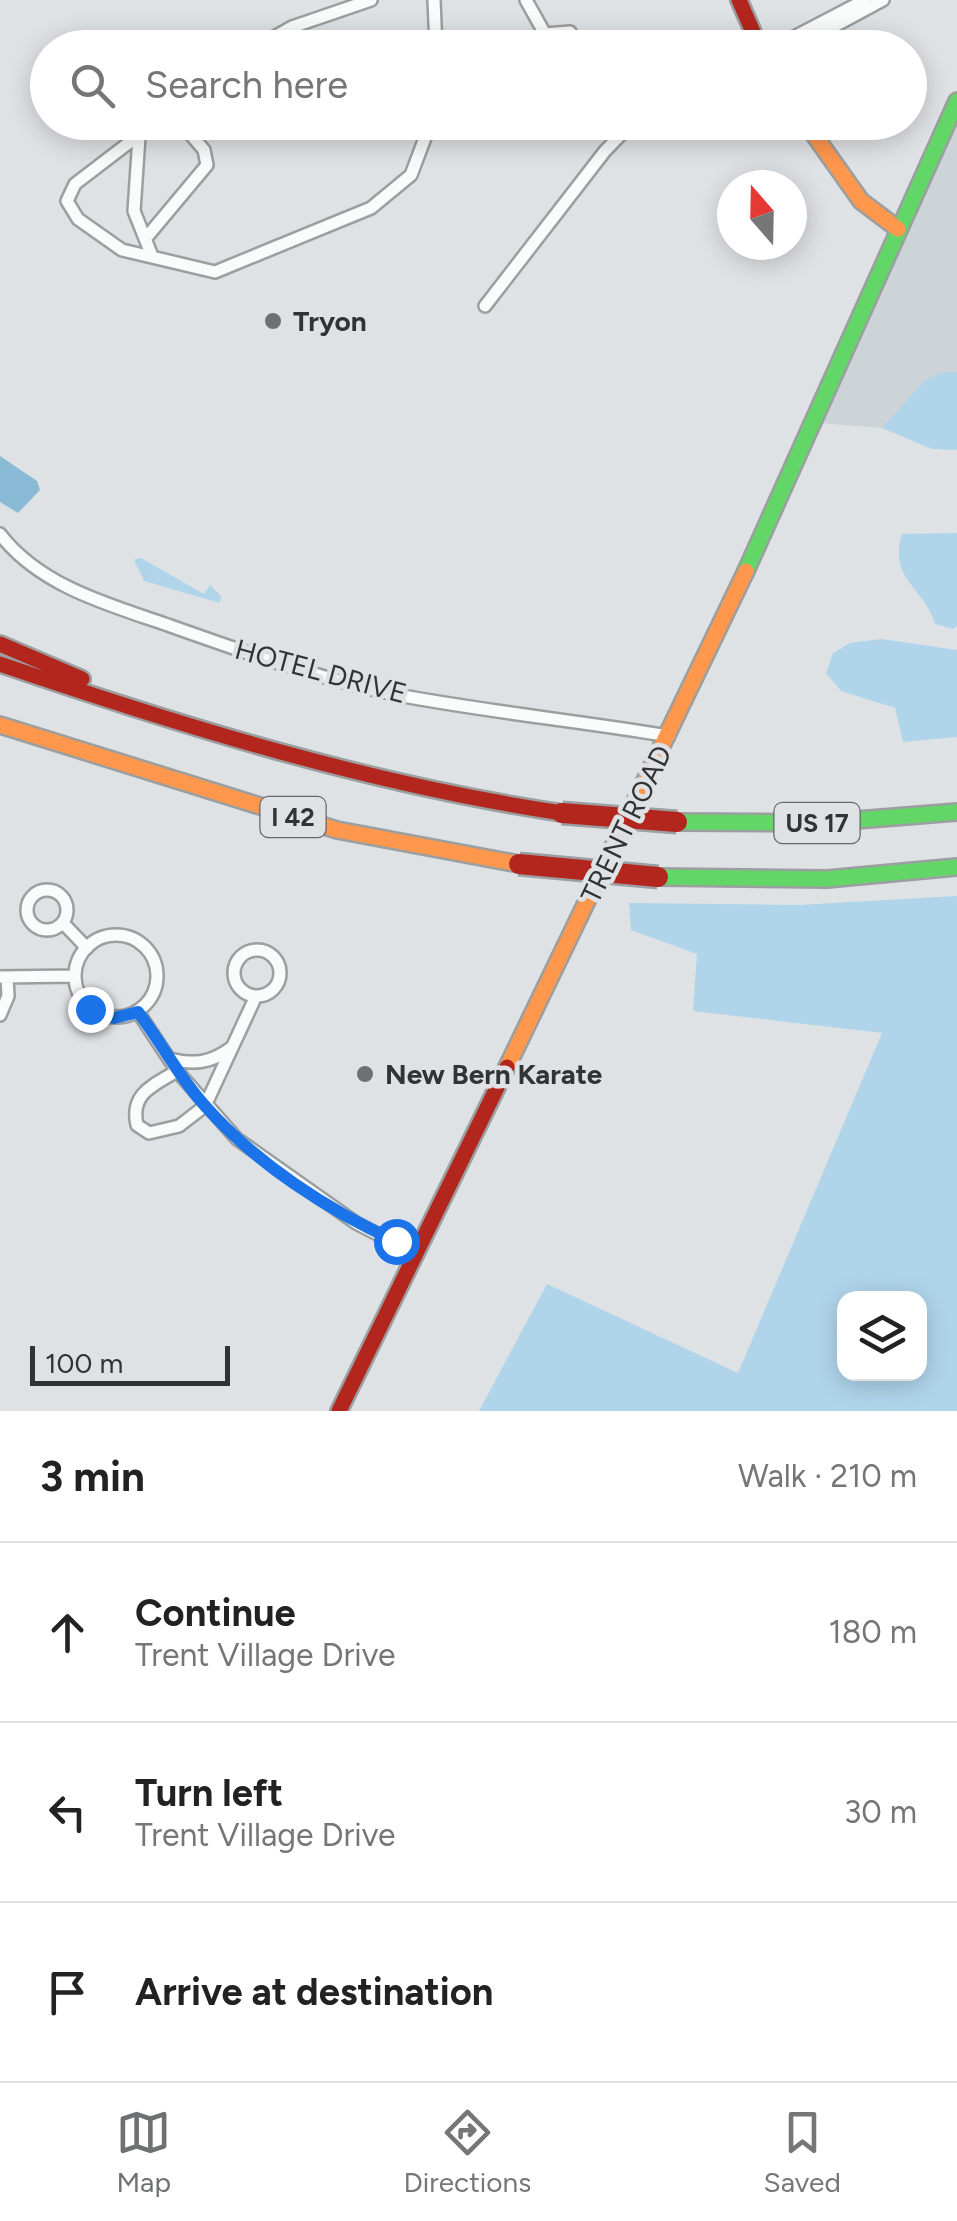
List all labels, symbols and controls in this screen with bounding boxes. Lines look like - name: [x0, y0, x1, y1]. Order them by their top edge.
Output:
- search box: [30, 30, 927, 140]
- icon: search: [65, 58, 120, 113]
- text: Search here: [145, 62, 348, 108]
- north arrow: [717, 170, 807, 260]
- place label: Tryon: [293, 304, 367, 338]
- marker: Tryon: [262, 310, 284, 332]
- street label: HOTEL DRIVE: [231, 632, 411, 710]
- street label: TRENT ROAD: [573, 740, 679, 908]
- road number: I 42: [260, 797, 326, 837]
- road number: US 17: [774, 803, 860, 843]
- route end: [68, 987, 114, 1033]
- place label: New Bern Karate: [385, 1057, 602, 1091]
- marker: New Bern Karate: [354, 1063, 376, 1085]
- route start: [374, 1219, 420, 1265]
- map controls: [837, 1291, 927, 1381]
- button: layers: [837, 1291, 927, 1381]
- scale bar: [30, 1341, 230, 1386]
- text: 100 m: [45, 1346, 123, 1380]
- text: 3 min: [40, 1451, 145, 1502]
- text: Walk · 210 m: [738, 1457, 917, 1495]
- text: Continue: [135, 1590, 296, 1636]
- icon: ahead: [40, 1605, 95, 1660]
- text: 180 m: [828, 1613, 917, 1651]
- text: Trent Village Drive: [135, 1636, 395, 1674]
- text: Turn left: [135, 1770, 283, 1816]
- icon: left: [40, 1785, 95, 1840]
- text: 30 m: [844, 1793, 917, 1831]
- text: Trent Village Drive: [135, 1816, 395, 1854]
- icon: arrive: [40, 1965, 95, 2020]
- text: Arrive at destination: [135, 1969, 493, 2015]
- tab: Map: [116, 2105, 171, 2199]
- tab: Directions: [404, 2105, 531, 2199]
- tab: Saved: [764, 2105, 841, 2199]

